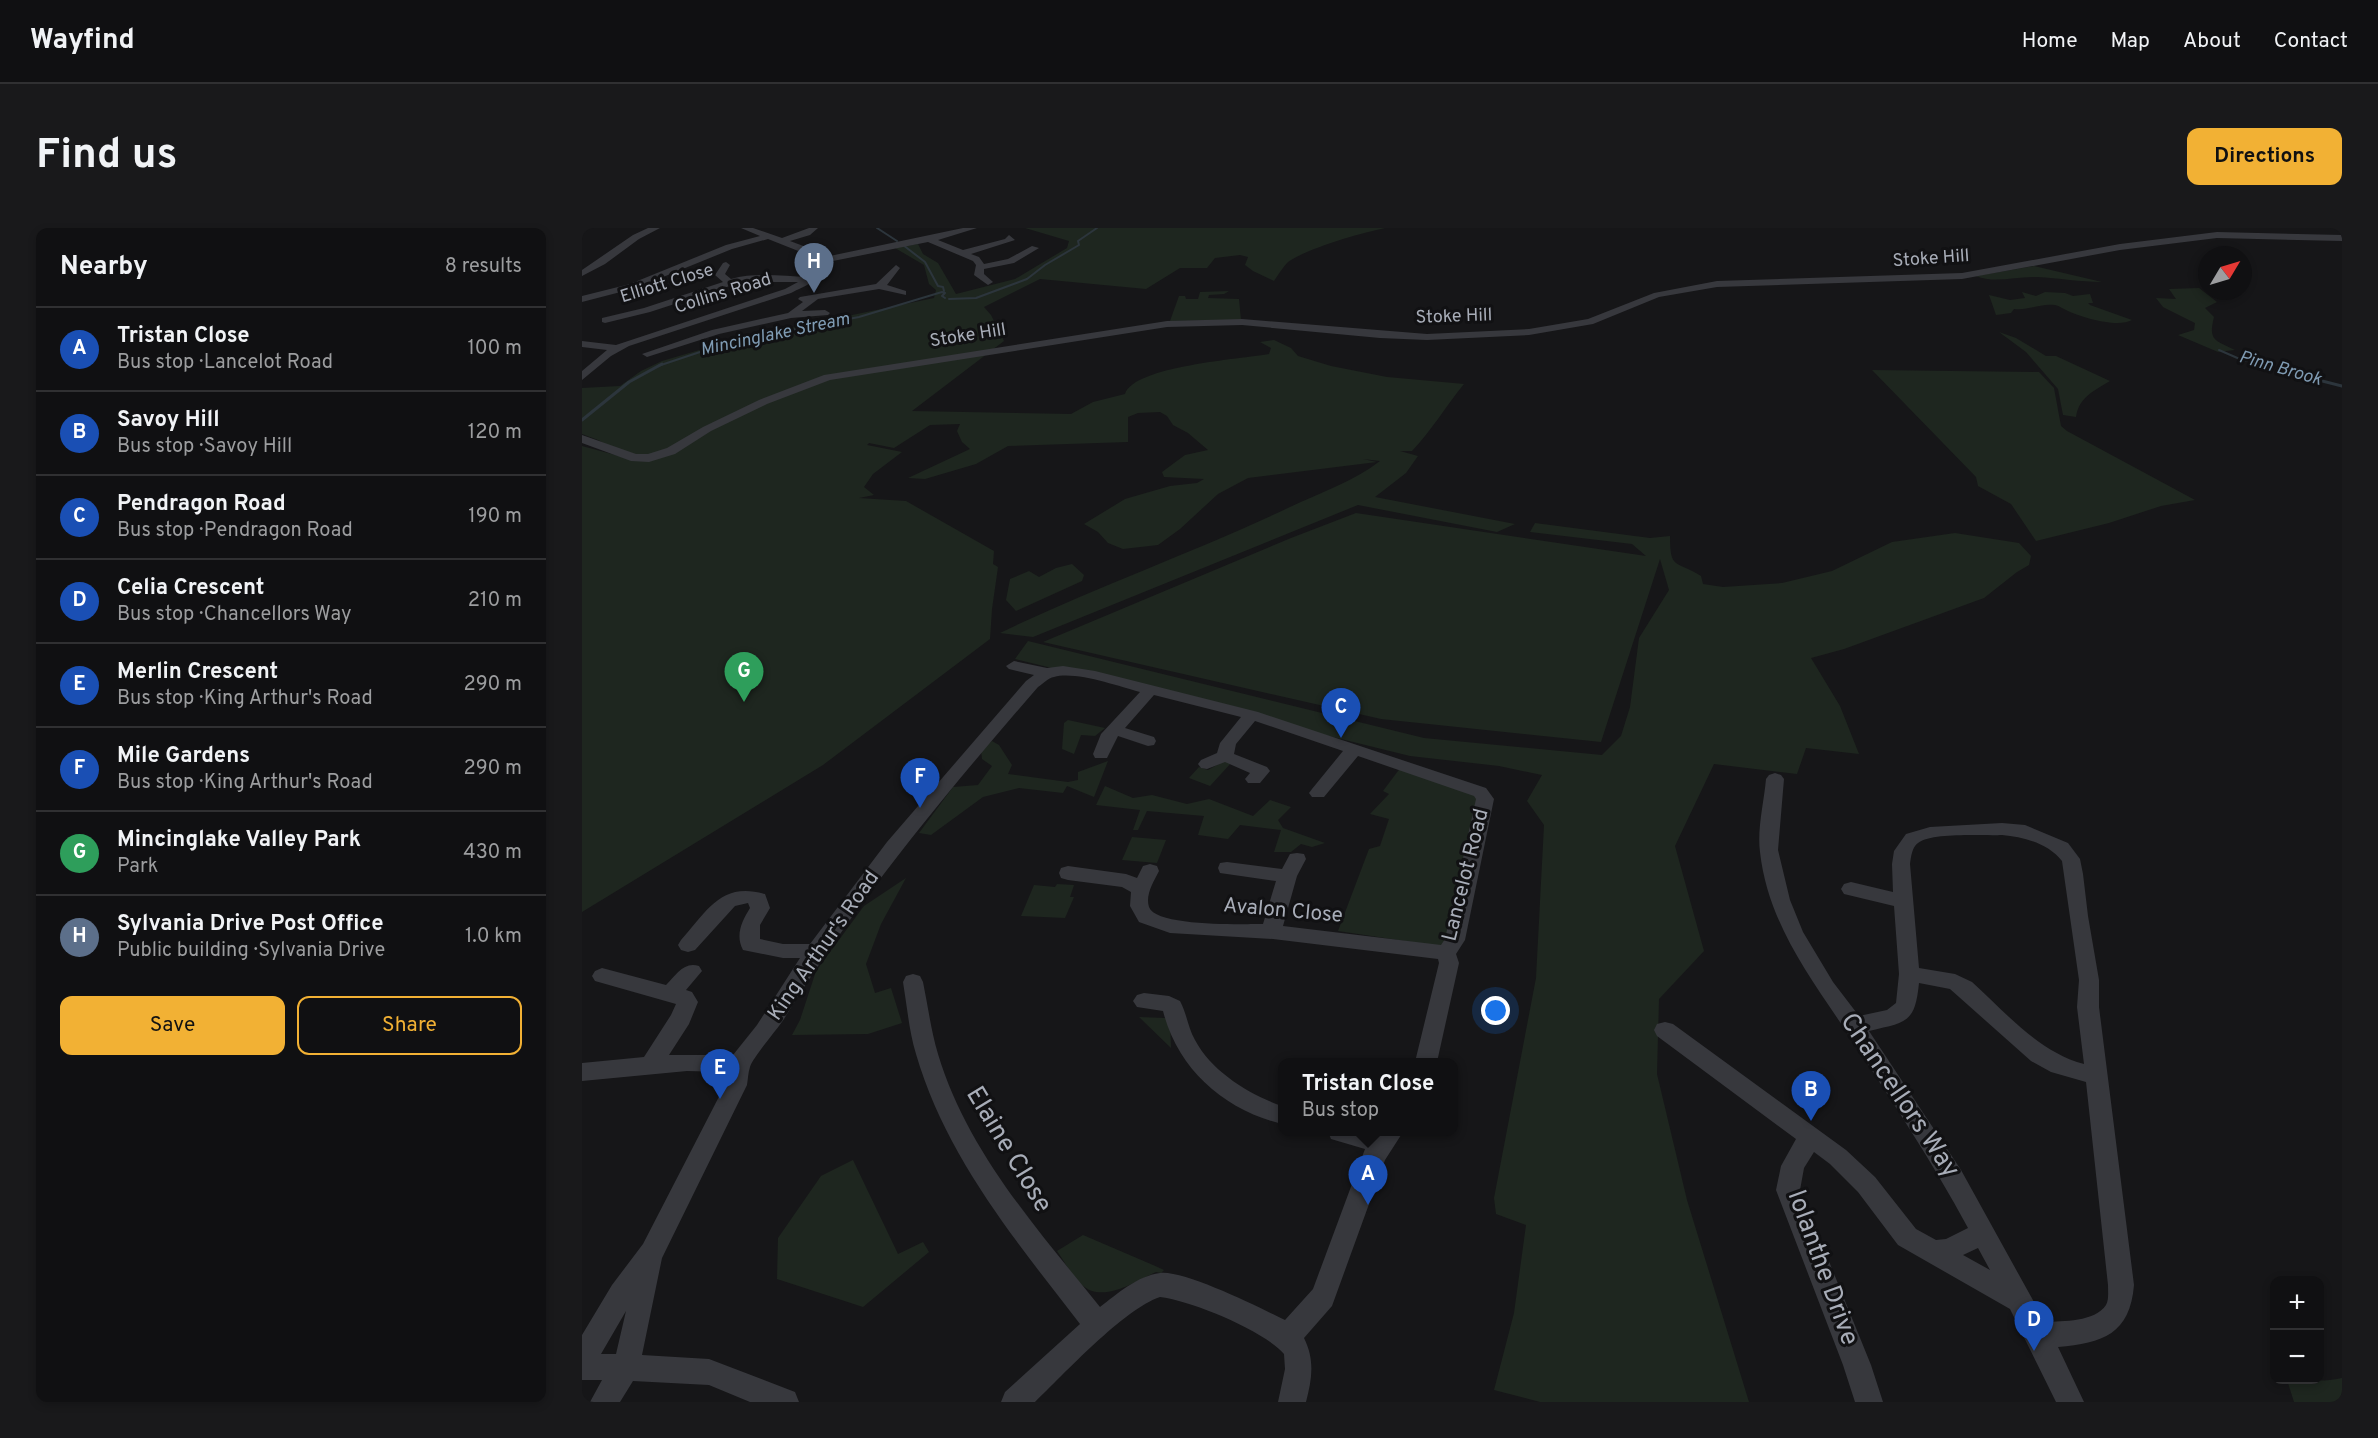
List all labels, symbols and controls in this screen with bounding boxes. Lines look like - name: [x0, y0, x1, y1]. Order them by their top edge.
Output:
- text: Wayfind: [30, 23, 135, 59]
- text: Home: [2022, 28, 2078, 55]
- text: Map: [2111, 28, 2150, 55]
- text: About: [2183, 28, 2241, 55]
- text: Contact: [2274, 28, 2348, 55]
- button: Directions: [2187, 128, 2342, 185]
- text: Find us: [36, 130, 177, 183]
- pin: H: [794, 244, 834, 293]
- street label: Stoke Hill: [1892, 245, 1970, 273]
- north arrow: [2198, 246, 2252, 300]
- text: Nearby: [60, 251, 148, 284]
- text: 8 results: [445, 254, 522, 280]
- street label: Elliott Close: [618, 259, 716, 309]
- street label: Collins Road: [672, 268, 774, 320]
- street label: Stoke Hill: [1415, 304, 1493, 330]
- water label: Mincinglake Stream: [698, 308, 852, 362]
- street label: Stoke Hill: [928, 319, 1008, 353]
- text: Tristan Close: [117, 323, 250, 350]
- text: A: [72, 336, 87, 362]
- text: 100 m: [467, 336, 522, 362]
- water label: Pinn Brook: [2236, 346, 2325, 392]
- text: Bus stop · Lancelot Road: [117, 350, 333, 376]
- text: Savoy Hill: [117, 407, 220, 434]
- text: B: [73, 420, 86, 446]
- text: 120 m: [468, 420, 522, 446]
- text: Bus stop · Savoy Hill: [117, 434, 292, 460]
- text: Pendragon Road: [117, 491, 286, 518]
- text: C: [73, 504, 86, 530]
- text: 190 m: [468, 504, 522, 530]
- text: Bus stop · Pendragon Road: [117, 518, 353, 544]
- text: Celia Crescent: [117, 575, 264, 602]
- text: D: [72, 588, 87, 614]
- text: 210 m: [468, 588, 522, 614]
- text: Bus stop · Chancellors Way: [117, 602, 351, 628]
- pin: G: [724, 652, 764, 702]
- text: Merlin Crescent: [117, 659, 278, 686]
- text: E: [73, 672, 86, 698]
- text: 290 m: [464, 672, 522, 698]
- text: Bus stop · King Arthur's Road: [117, 686, 373, 712]
- pin: C: [1322, 688, 1360, 738]
- text: Mile Gardens: [117, 743, 250, 770]
- text: F: [74, 756, 85, 782]
- text: 290 m: [464, 756, 522, 782]
- pin: F: [900, 758, 940, 808]
- text: Bus stop · King Arthur's Road: [117, 770, 373, 796]
- street label: Lancelot Road: [1436, 806, 1496, 944]
- text: Mincinglake Valley Park: [117, 827, 361, 854]
- text: G: [73, 840, 86, 866]
- text: 430 m: [463, 840, 522, 866]
- text: Park: [117, 854, 158, 880]
- street label: King Arthur's Road: [762, 866, 886, 1026]
- street label: Avalon Close: [1222, 892, 1344, 930]
- text: Sylvania Drive Post Office: [117, 911, 383, 938]
- text: H: [72, 924, 87, 950]
- text: 1.0 km: [465, 924, 522, 950]
- text: Public building · Sylvania Drive: [117, 938, 385, 964]
- button: Save: [60, 996, 285, 1055]
- button: Share: [297, 996, 522, 1055]
- your location: [1481, 996, 1510, 1025]
- street label: Chancellors Way: [1832, 1007, 1966, 1185]
- pin: E: [700, 1050, 740, 1099]
- popup: [1278, 1058, 1458, 1136]
- text: Tristan Close: [1302, 1071, 1434, 1098]
- pin: B: [1792, 1072, 1830, 1121]
- street label: Elaine Close: [957, 1081, 1059, 1219]
- text: Bus stop: [1302, 1098, 1379, 1124]
- pin: A: [1348, 1156, 1388, 1205]
- street label: Iolanthe Drive: [1779, 1186, 1865, 1350]
- map controls: [2270, 1276, 2324, 1384]
- button: +: [2270, 1276, 2324, 1330]
- pin: D: [2014, 1302, 2054, 1351]
- button: −: [2270, 1330, 2324, 1384]

